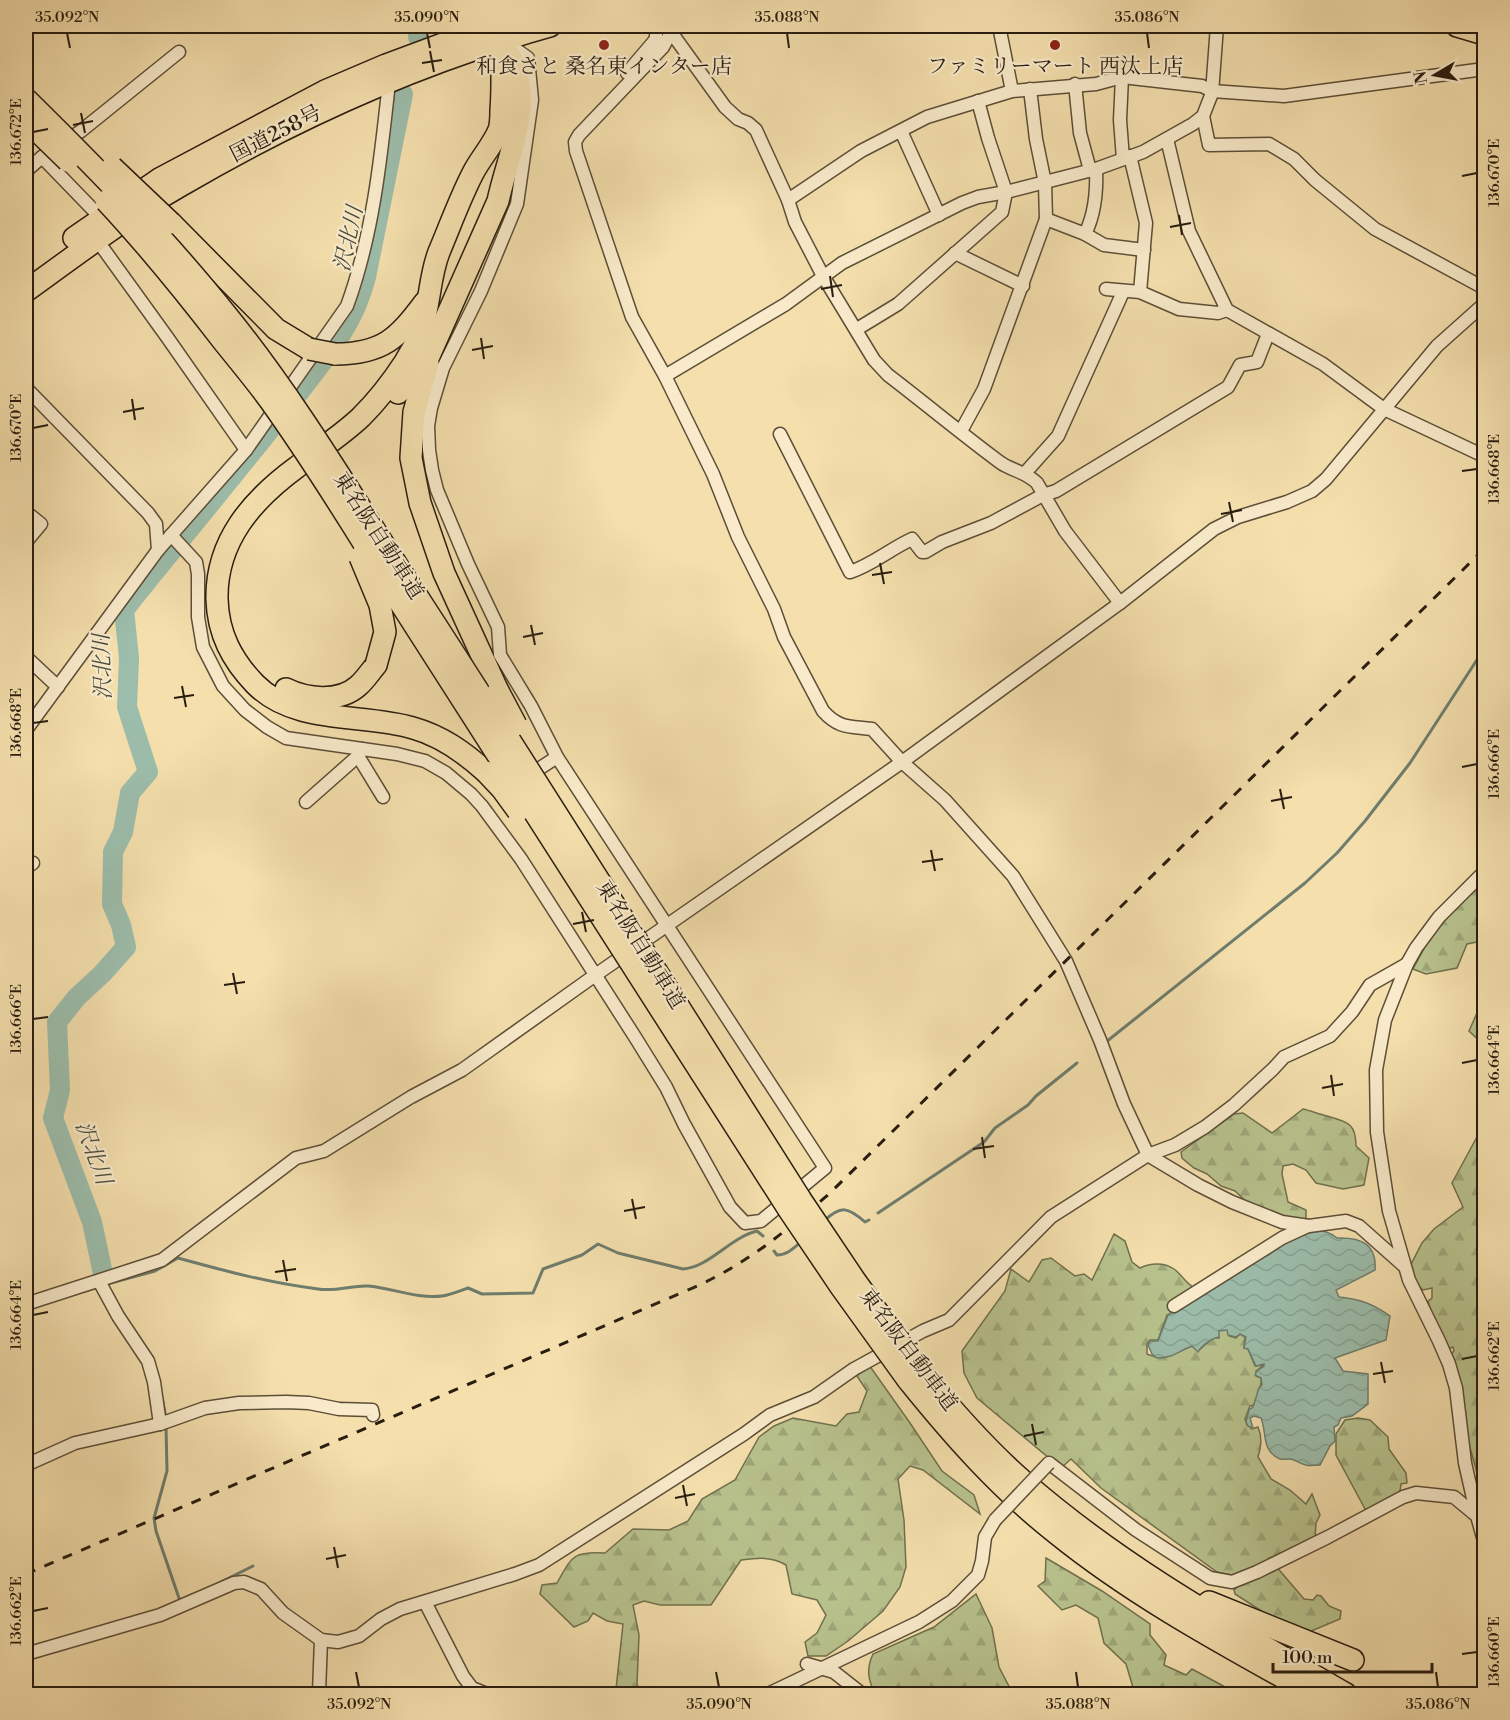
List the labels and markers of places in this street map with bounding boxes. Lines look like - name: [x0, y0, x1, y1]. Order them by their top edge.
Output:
- marker: 和食さと 桑名東インター店: [597, 38, 611, 52]
- marker: ファミリーマート 西汰上店: [1048, 38, 1062, 52]
- place label: 和食さと 桑名東インター店: [476, 54, 732, 80]
- place label: ファミリーマート 西汰上店: [927, 54, 1183, 80]

